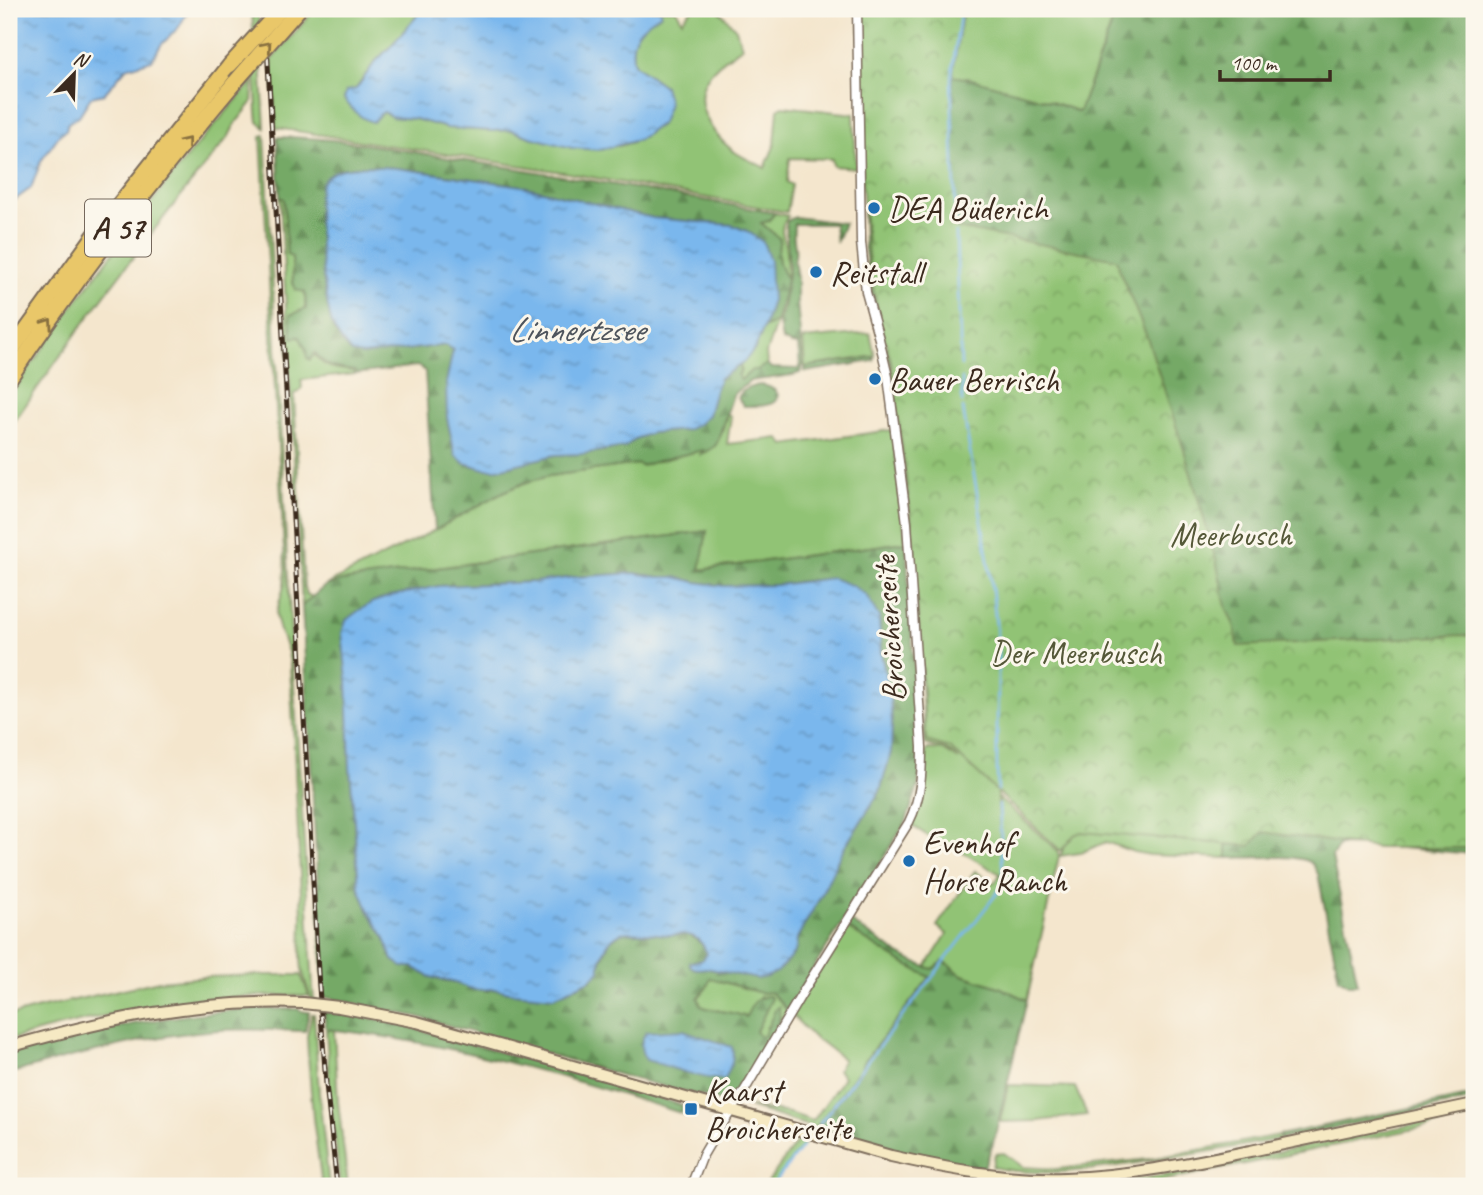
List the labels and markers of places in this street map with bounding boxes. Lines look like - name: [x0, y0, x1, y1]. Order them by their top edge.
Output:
- place label: DEA Büderich: [888, 188, 1049, 230]
- marker: DEA Büderich: [866, 200, 882, 216]
- place label: Reitstall: [830, 252, 927, 294]
- marker: Reitstall: [808, 264, 824, 280]
- place label: Bauer Berrisch: [889, 359, 1060, 401]
- marker: Bauer Berrisch: [867, 371, 883, 387]
- place label: Evenhof Horse Ranch: [923, 822, 1069, 902]
- marker: Evenhof Horse Ranch: [901, 853, 917, 869]
- place label: Kaarst Broicherseite: [705, 1070, 853, 1150]
- marker: Kaarst Broicherseite: [683, 1101, 699, 1117]

